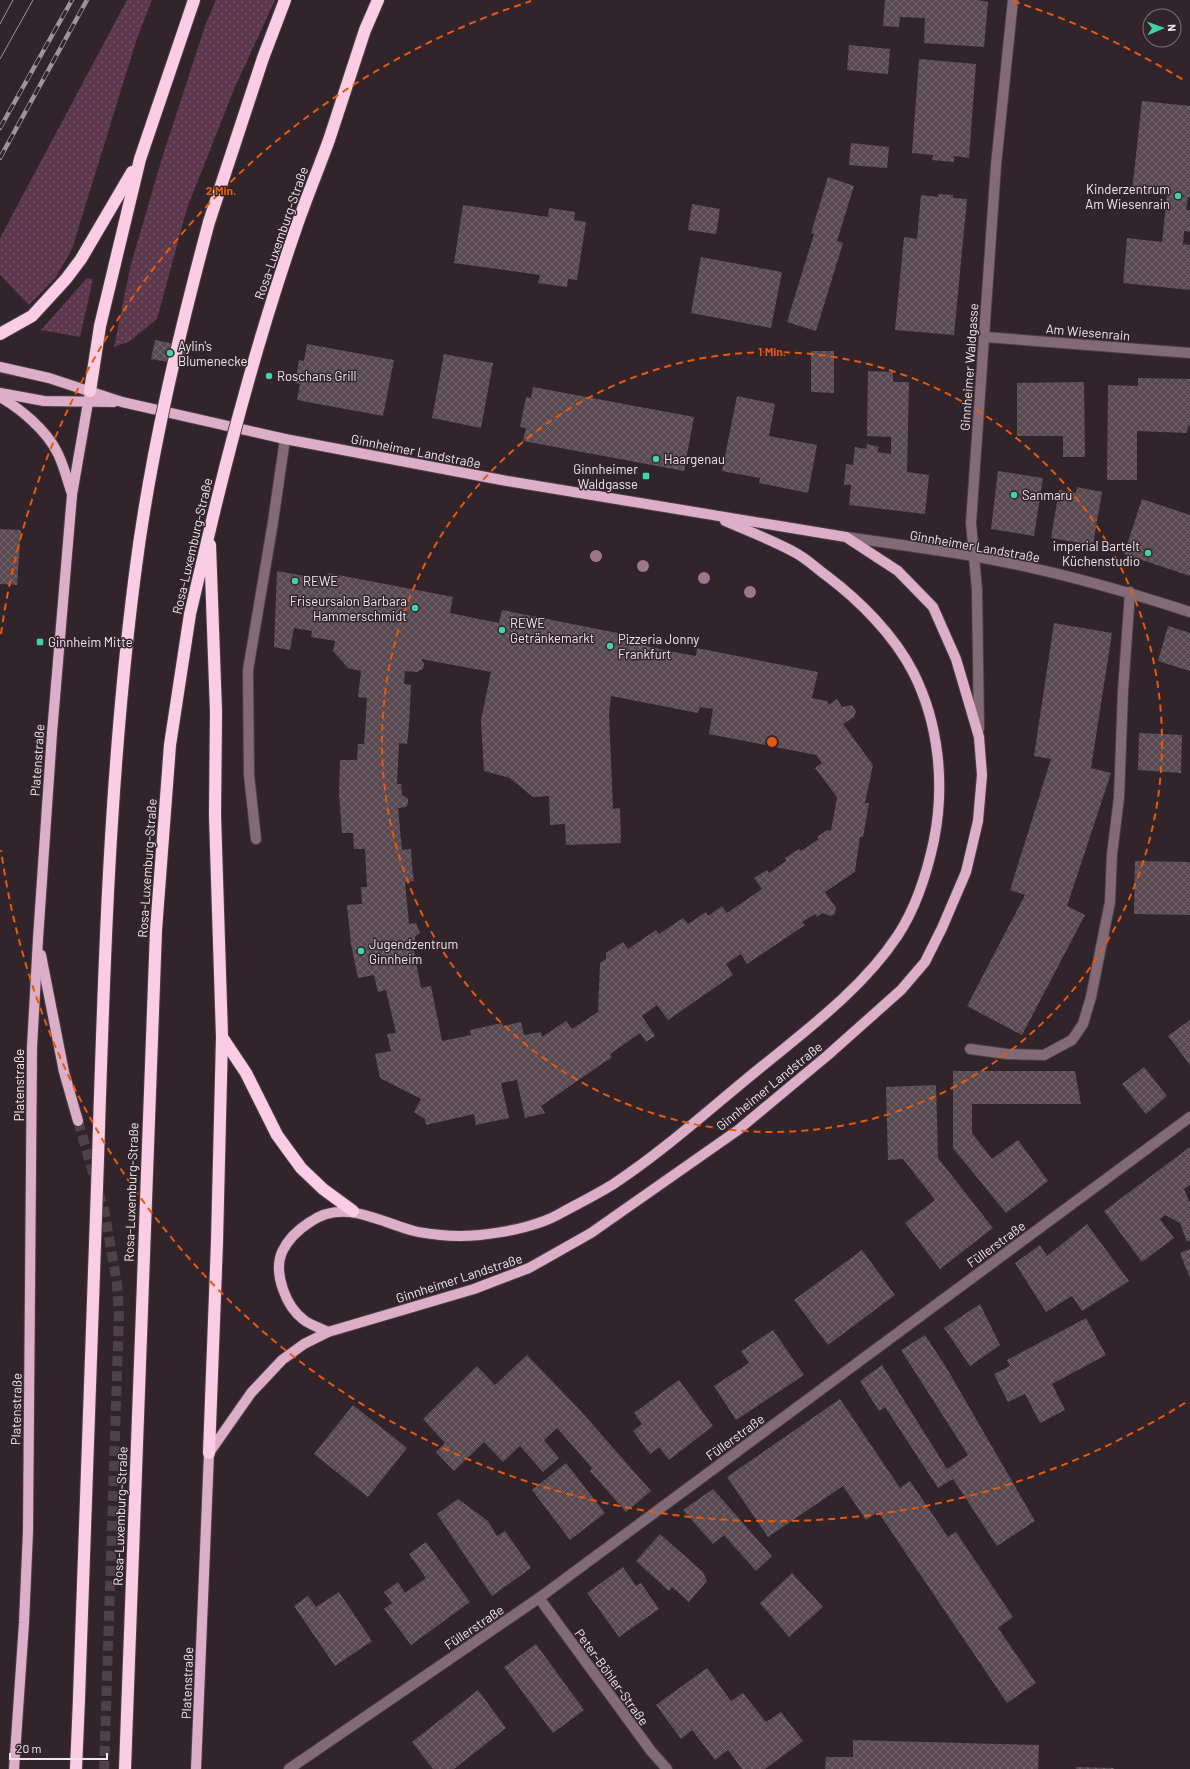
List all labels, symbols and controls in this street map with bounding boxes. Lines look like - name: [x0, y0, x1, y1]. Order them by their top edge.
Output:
- north arrow: [1142, 8, 1182, 48]
- text: N: [1166, 24, 1179, 32]
- street label: Rosa-Luxemburg-Straße: [251, 164, 311, 302]
- place label: Kinderzentrum Am Wiesenrain: [1085, 181, 1170, 212]
- text: 2 Min.: [206, 183, 236, 197]
- marker: Kinderzentrum Am Wiesenrain: [1173, 191, 1183, 201]
- street label: Ginnheimer Waldgasse: [957, 303, 981, 431]
- street label: Am Wiesenrain: [1045, 320, 1131, 344]
- place label: Aylin's Blumenecke: [178, 338, 248, 369]
- text: 1 Min.: [758, 344, 786, 358]
- marker: Aylin's Blumenecke: [165, 348, 175, 358]
- place label: Roschans Grill: [277, 368, 357, 384]
- marker: Roschans Grill: [264, 371, 274, 381]
- street label: Ginnheimer Landstraße: [350, 431, 482, 471]
- place label: Haargenau: [664, 451, 725, 467]
- marker: Haargenau: [651, 454, 661, 464]
- place label: Ginnheimer Waldgasse: [573, 461, 638, 492]
- marker: Ginnheimer Waldgasse: [641, 471, 651, 481]
- street label: Rosa-Luxemburg-Straße: [169, 476, 216, 616]
- place label: Sanmaru: [1022, 487, 1072, 503]
- marker: Sanmaru: [1009, 490, 1019, 500]
- street label: Ginnheimer Landstraße: [909, 527, 1041, 565]
- place label: imperial Bartelt Küchenstudio: [1053, 538, 1140, 569]
- marker: imperial Bartelt Küchenstudio: [1143, 548, 1153, 558]
- place label: REWE: [303, 573, 338, 589]
- marker: REWE: [290, 576, 300, 586]
- place label: Friseursalon Barbara Hammerschmidt: [290, 593, 407, 624]
- marker: Friseursalon Barbara Hammerschmidt: [410, 603, 420, 613]
- place label: REWE Getränkemarkt: [510, 615, 594, 646]
- marker: REWE Getränkemarkt: [497, 625, 507, 635]
- place label: Pizzeria Jonny Frankfurt: [618, 631, 699, 662]
- place label: Ginnheim Mitte: [48, 634, 133, 650]
- marker: Ginnheim Mitte: [35, 637, 45, 647]
- marker: Pizzeria Jonny Frankfurt: [605, 641, 615, 651]
- street label: Platenstraße: [26, 723, 48, 797]
- centre of rings: [765, 735, 779, 749]
- street label: Rosa-Luxemburg-Straße: [134, 798, 160, 938]
- place label: Jugendzentrum Ginnheim: [369, 936, 458, 967]
- marker: Jugendzentrum Ginnheim: [356, 946, 366, 956]
- street label: Ginnheimer Landstraße: [713, 1038, 825, 1134]
- street label: Platenstraße: [11, 1049, 27, 1121]
- street label: Rosa-Luxemburg-Straße: [121, 1122, 141, 1262]
- street label: Füllerstraße: [964, 1217, 1028, 1271]
- street label: Ginnheimer Landstraße: [394, 1250, 524, 1306]
- street label: Platenstraße: [7, 1373, 25, 1445]
- street label: Füllerstraße: [703, 1410, 767, 1464]
- street label: Rosa-Luxemburg-Straße: [110, 1446, 130, 1586]
- street label: Füllerstraße: [441, 1601, 507, 1653]
- street label: Peter-Böhler-Straße: [572, 1626, 652, 1728]
- street label: Platenstraße: [178, 1647, 196, 1719]
- scale bar: [10, 1735, 107, 1761]
- text: 20 m: [16, 1741, 42, 1755]

